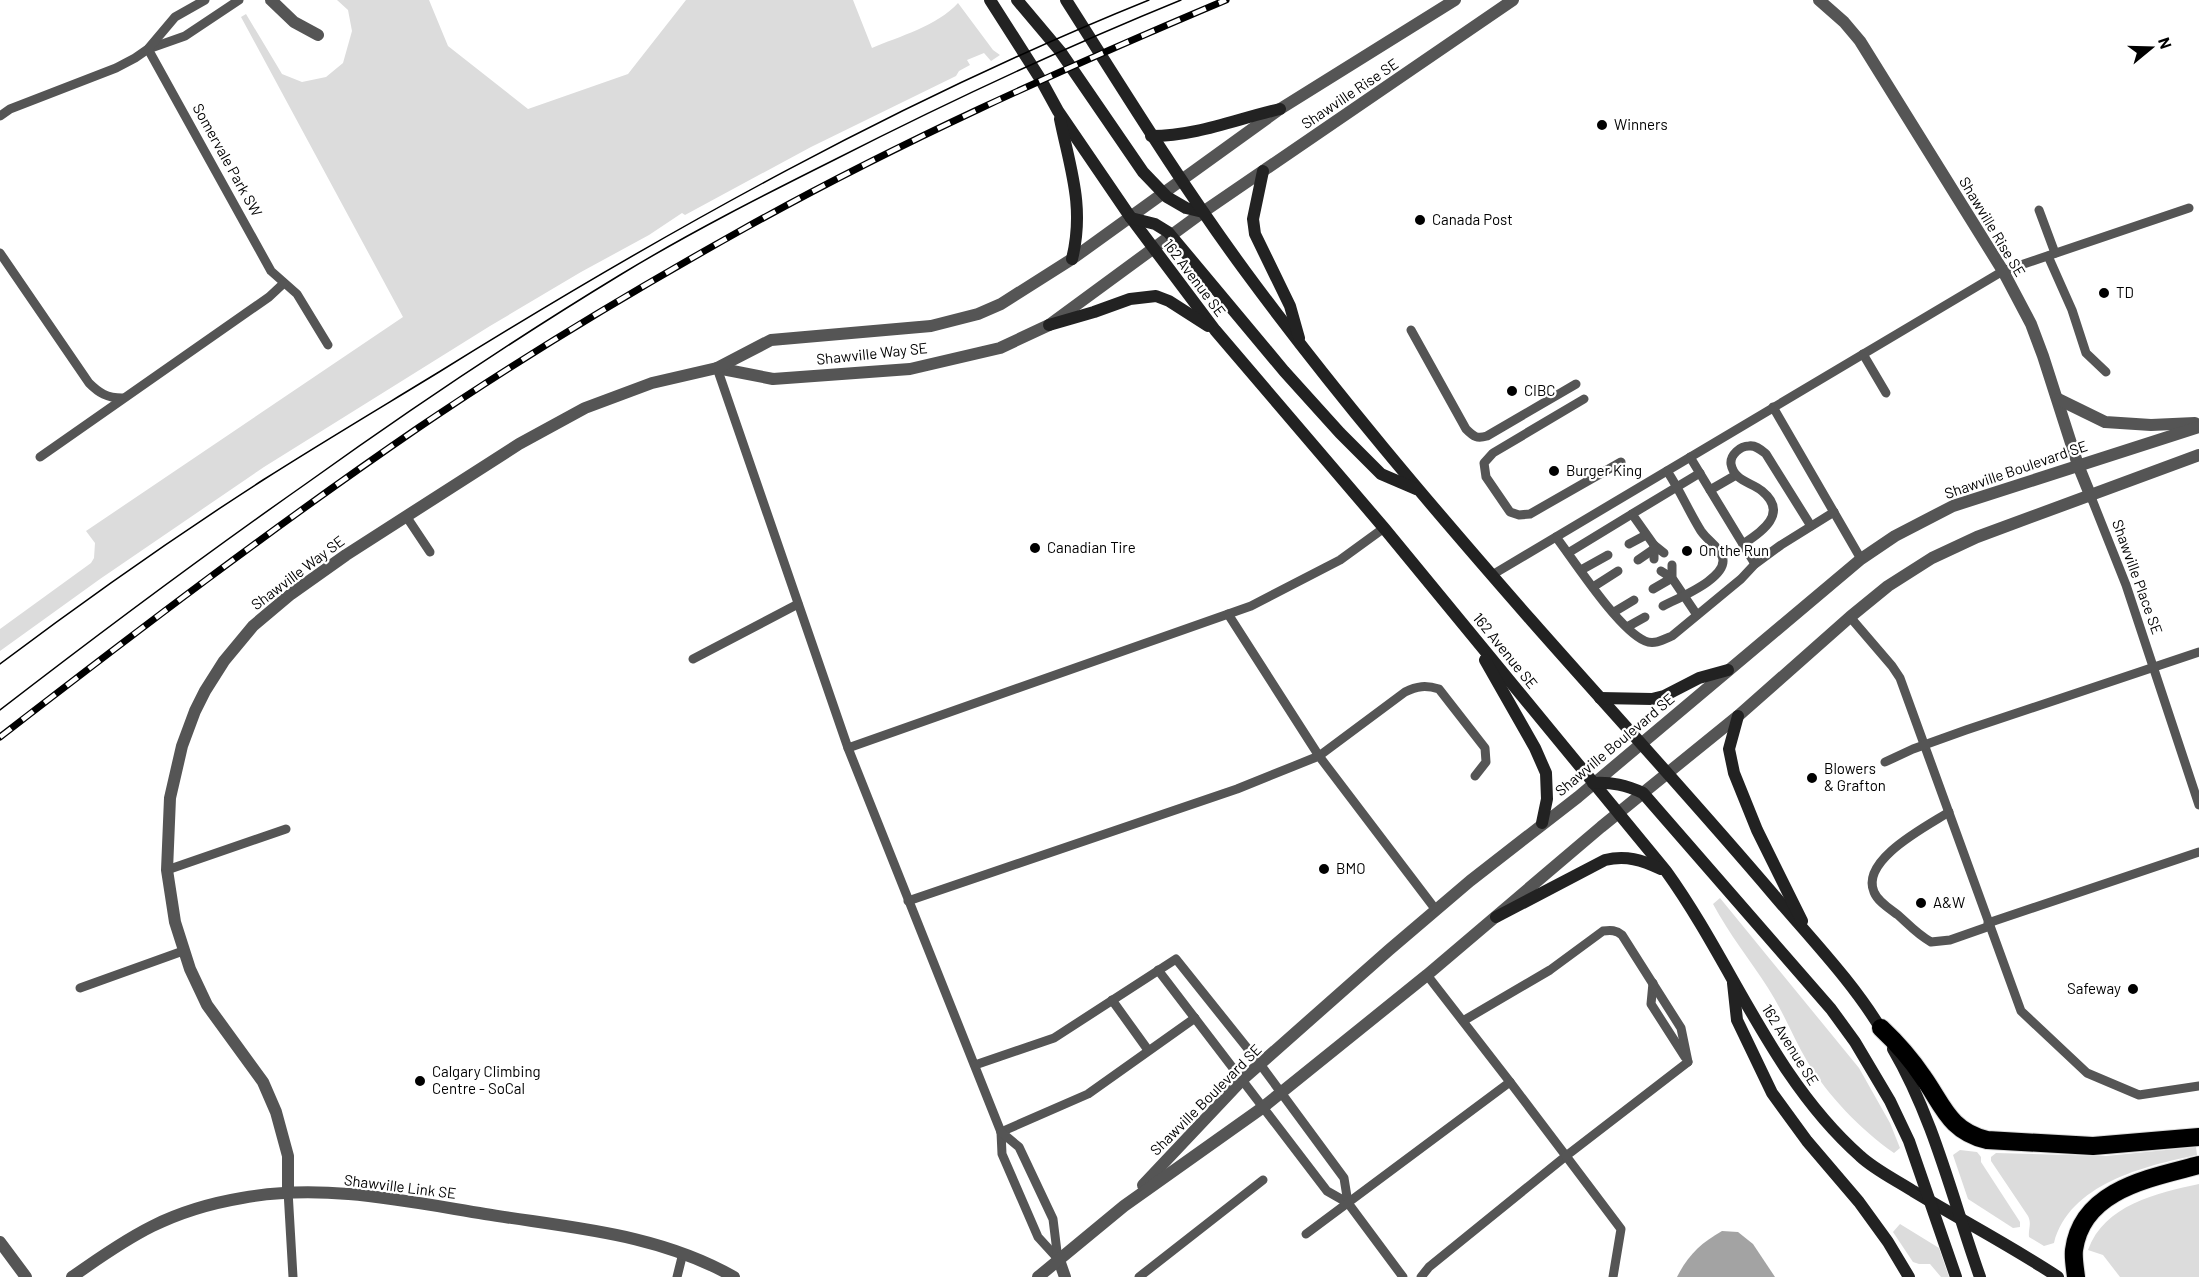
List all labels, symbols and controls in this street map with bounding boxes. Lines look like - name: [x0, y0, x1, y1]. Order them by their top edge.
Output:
- north arrow: [2121, 18, 2181, 78]
- text: N: [2155, 35, 2176, 51]
- street label: Shawville Rise SE: [1298, 54, 1401, 132]
- street label: Somervale Park SW: [189, 100, 266, 219]
- place label: Winners: [1614, 115, 1668, 133]
- marker: Winners: [1595, 118, 1609, 132]
- street label: Shawville Rise SE: [1956, 173, 2030, 280]
- place label: Canada Post: [1432, 210, 1513, 228]
- marker: Canada Post: [1413, 213, 1427, 227]
- street label: 162 Avenue SE: [1160, 235, 1230, 320]
- place label: TD: [2116, 283, 2134, 301]
- marker: TD: [2097, 286, 2111, 300]
- street label: Shawville Way SE: [815, 338, 928, 368]
- place label: CIBC: [1524, 381, 1555, 399]
- marker: CIBC: [1505, 384, 1519, 398]
- street label: Shawville Boulevard SE: [1942, 436, 2090, 502]
- place label: Burger King: [1566, 461, 1642, 479]
- marker: Burger King: [1547, 464, 1561, 478]
- street label: Shawville Place SE: [2109, 517, 2167, 636]
- street label: Shawville Way SE: [247, 531, 347, 613]
- place label: Canadian Tire: [1047, 538, 1136, 556]
- marker: Canadian Tire: [1028, 541, 1042, 555]
- place label: On the Run: [1699, 541, 1769, 559]
- marker: On the Run: [1680, 544, 1694, 558]
- street label: 162 Avenue SE: [1470, 609, 1542, 692]
- street label: Shawville Boulevard SE: [1551, 689, 1678, 799]
- place label: Blowers & Grafton: [1824, 759, 1886, 794]
- marker: Blowers & Grafton: [1805, 771, 1819, 785]
- place label: BMO: [1336, 859, 1365, 877]
- marker: BMO: [1317, 862, 1331, 876]
- place label: A&W: [1933, 893, 1965, 911]
- marker: A&W: [1914, 896, 1928, 910]
- place label: Safeway: [2067, 979, 2121, 997]
- marker: Safeway: [2126, 982, 2140, 996]
- street label: 162 Avenue SE: [1759, 1000, 1823, 1088]
- street label: Shawville Boulevard SE: [1146, 1040, 1265, 1159]
- place label: Calgary Climbing Centre - SoCal: [432, 1062, 541, 1097]
- marker: Calgary Climbing Centre - SoCal: [413, 1074, 427, 1088]
- street label: Shawville Link SE: [343, 1170, 457, 1202]

